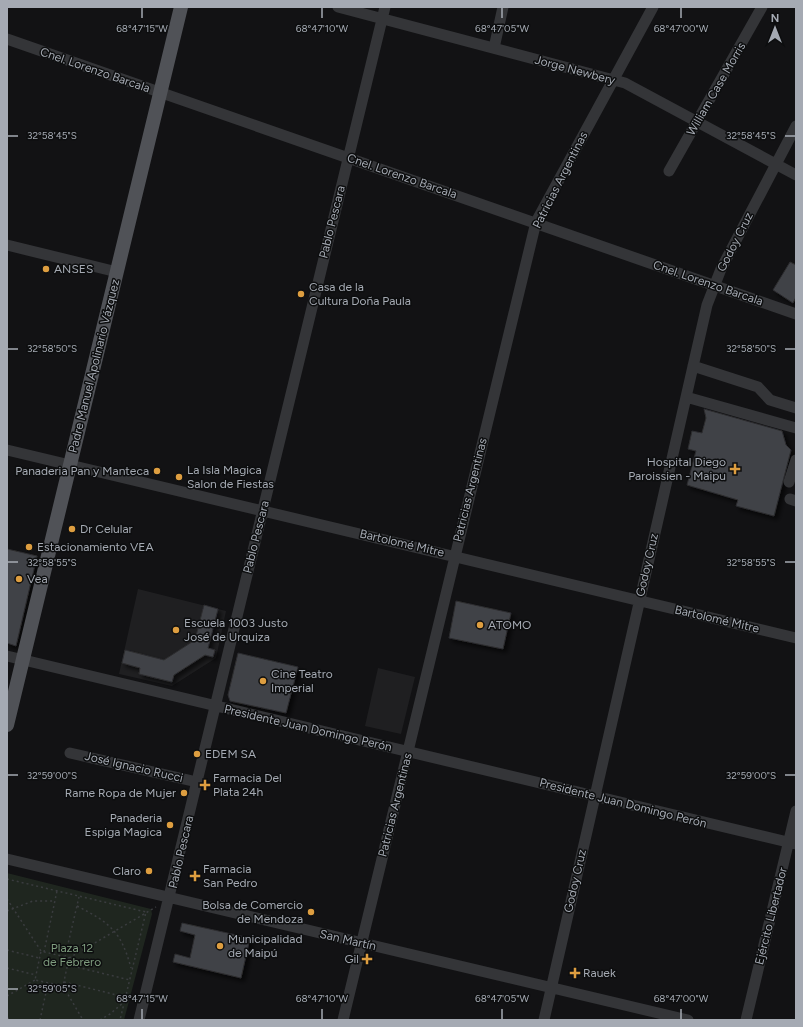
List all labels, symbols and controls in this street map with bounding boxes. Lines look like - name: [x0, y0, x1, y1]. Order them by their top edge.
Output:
- north arrow: [755, 8, 795, 48]
- text: N: [771, 12, 779, 25]
- text: 68°47'15"W: [116, 22, 168, 35]
- text: 68°47'10"W: [296, 22, 349, 35]
- text: 68°47'05"W: [475, 22, 529, 35]
- text: 68°47'00"W: [654, 22, 709, 35]
- street label: William Case Morris: [684, 40, 749, 138]
- street label: Cnel. Lorenzo Barcala: [38, 45, 152, 95]
- street label: Jorge Newbery: [533, 53, 617, 88]
- text: 32°58'45"S: [27, 129, 77, 142]
- street label: Patricias Argentinas: [530, 129, 591, 231]
- text: 32°58'45"S: [726, 129, 776, 142]
- street label: Cnel. Lorenzo Barcala: [345, 151, 459, 201]
- street label: Pablo Pescara: [316, 184, 348, 260]
- street label: Godoy Cruz: [714, 210, 756, 274]
- street label: Cnel. Lorenzo Barcala: [651, 258, 765, 308]
- place label: ANSES: [54, 262, 93, 276]
- marker: ANSES: [41, 264, 51, 274]
- street label: Padre Manuel Apolinario Vázquez: [66, 278, 122, 454]
- place label: Casa de la Cultura Doña Paula: [309, 280, 411, 308]
- marker: Casa de la Cultura Doña Paula: [296, 289, 306, 299]
- text: 32°58'50"S: [27, 342, 77, 355]
- text: 32°58'50"S: [726, 342, 776, 355]
- street label: Patricias Argentinas: [450, 436, 490, 543]
- place label: Hospital Diego Paroissien - Maipu: [628, 455, 726, 483]
- place label: La Isla Magica Salon de Fiestas: [187, 463, 274, 491]
- marker: Hospital Diego Paroissien - Maipu: [729, 463, 741, 475]
- place label: Panaderia Pan y Manteca: [15, 464, 149, 478]
- marker: Panaderia Pan y Manteca: [152, 466, 162, 476]
- marker: La Isla Magica Salon de Fiestas: [174, 472, 184, 482]
- street label: Pablo Pescara: [240, 499, 272, 575]
- place label: Dr Celular: [80, 522, 133, 536]
- marker: Dr Celular: [67, 524, 77, 534]
- street label: Bartolomé Mitre: [358, 526, 446, 560]
- street label: Godoy Cruz: [633, 532, 661, 598]
- place label: Estacionamiento VEA: [37, 540, 154, 554]
- marker: Estacionamiento VEA: [24, 542, 34, 552]
- text: 32°58'55"S: [27, 556, 77, 569]
- text: 32°58'55"S: [726, 556, 776, 569]
- place label: Vea: [27, 572, 48, 586]
- marker: Vea: [14, 574, 24, 584]
- street label: Bartolomé Mitre: [673, 602, 761, 636]
- place label: Escuela 1003 Justo José de Urquiza: [184, 616, 288, 644]
- place label: ATOMO: [488, 618, 531, 632]
- marker: ATOMO: [475, 620, 485, 630]
- marker: Escuela 1003 Justo José de Urquiza: [171, 625, 181, 635]
- place label: Cine Teatro Imperial: [271, 667, 333, 695]
- marker: Cine Teatro Imperial: [258, 676, 268, 686]
- street label: Presidente Juan Domingo Perón: [223, 702, 394, 754]
- place label: EDEM SA: [205, 747, 256, 761]
- street label: José Ignacio Rucci: [83, 749, 185, 785]
- marker: EDEM SA: [192, 749, 202, 759]
- street label: Patricias Argentinas: [375, 751, 415, 858]
- text: 32°59'00"S: [27, 769, 77, 782]
- text: 32°59'00"S: [726, 769, 776, 782]
- place label: Farmacia Del Plata 24h: [213, 771, 282, 799]
- street label: Presidente Juan Domingo Perón: [538, 775, 708, 831]
- marker: Farmacia Del Plata 24h: [200, 780, 210, 790]
- place label: Rame Ropa de Mujer: [65, 786, 176, 800]
- marker: Rame Ropa de Mujer: [179, 788, 189, 798]
- place label: Panaderia Espiga Magica: [85, 811, 162, 839]
- street label: Pablo Pescara: [166, 814, 196, 890]
- marker: Panaderia Espiga Magica: [165, 820, 175, 830]
- street label: Godoy Cruz: [561, 848, 589, 914]
- place label: Farmacia San Pedro: [203, 862, 258, 890]
- place label: Claro: [113, 864, 141, 878]
- marker: Claro: [144, 866, 154, 876]
- street label: Ejército Libertador: [752, 866, 790, 966]
- marker: Farmacia San Pedro: [190, 871, 200, 881]
- place label: Bolsa de Comercio de Mendoza: [202, 898, 303, 926]
- marker: Bolsa de Comercio de Mendoza: [306, 907, 316, 917]
- street label: San Martín: [318, 927, 378, 953]
- place label: Municipalidad de Maipú: [228, 932, 302, 960]
- park label: Plaza 12 de Febrero: [43, 941, 101, 969]
- marker: Municipalidad de Maipú: [215, 941, 225, 951]
- place label: Gil: [344, 952, 359, 966]
- marker: Gil: [362, 954, 372, 964]
- place label: Rauek: [583, 966, 616, 980]
- marker: Rauek: [570, 968, 580, 978]
- text: 32°59'05"S: [27, 982, 77, 995]
- text: 68°47'15"W: [116, 992, 168, 1005]
- text: 68°47'10"W: [296, 992, 349, 1005]
- text: 68°47'05"W: [475, 992, 529, 1005]
- text: 68°47'00"W: [654, 992, 709, 1005]

